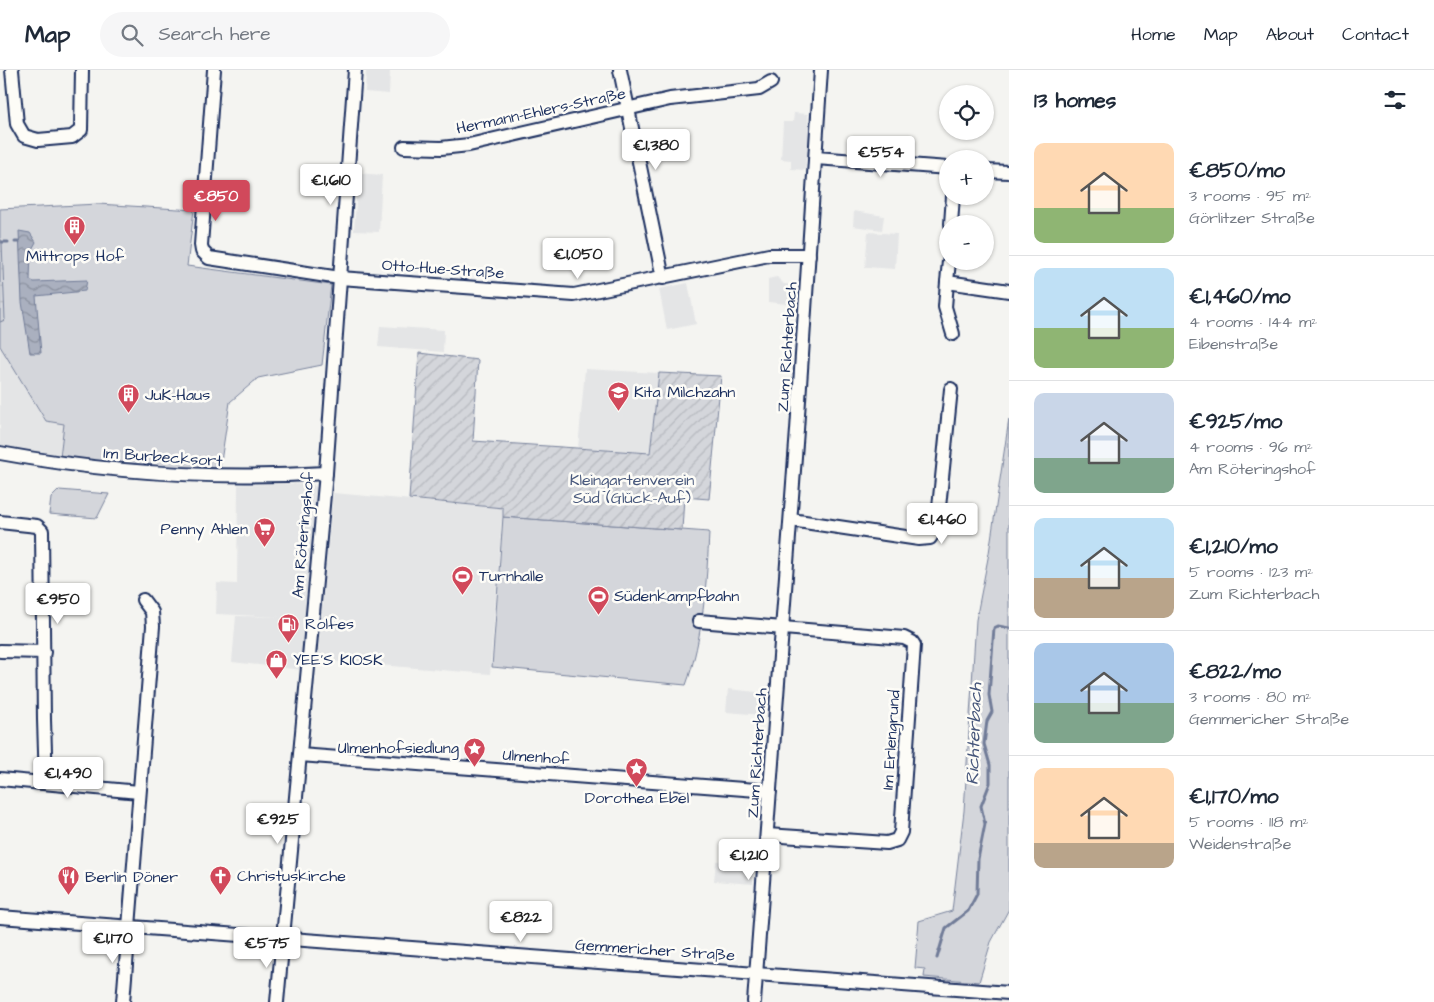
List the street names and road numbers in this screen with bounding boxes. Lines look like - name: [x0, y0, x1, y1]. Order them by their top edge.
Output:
- street label: Hermann-Ehlers-Straße: [454, 82, 628, 140]
- street label: Otto-Hue-Straße: [381, 254, 505, 284]
- street label: Zum Richterbach: [771, 281, 803, 413]
- street label: Im Burbecksort: [103, 442, 224, 472]
- street label: Am Röteringshof: [287, 470, 321, 599]
- street label: Zum Richterbach: [741, 687, 773, 819]
- street label: Im Erlengrund: [877, 689, 906, 791]
- street label: Ulmenhof: [502, 744, 571, 770]
- street label: Gemmericher Straße: [574, 933, 736, 967]

